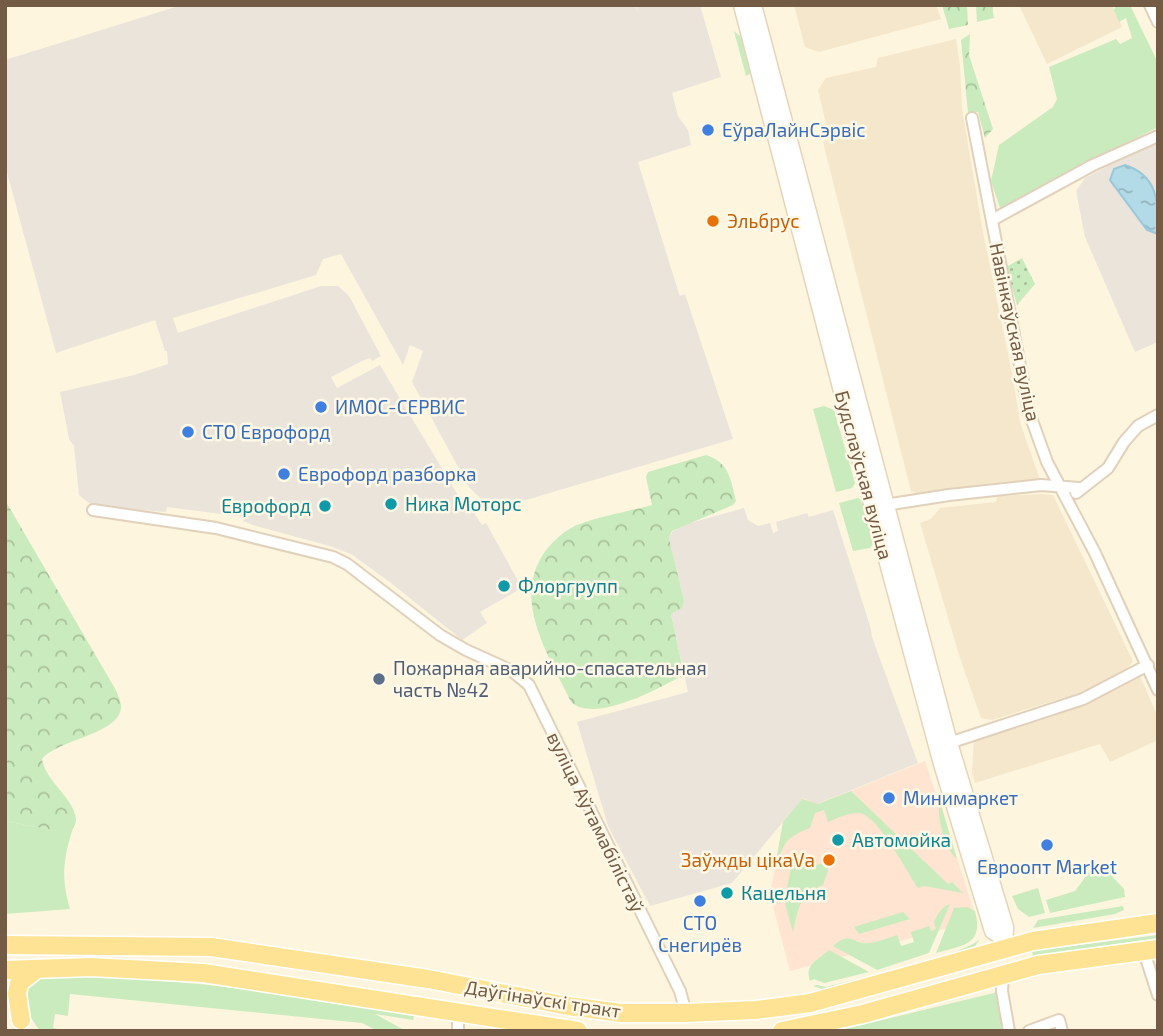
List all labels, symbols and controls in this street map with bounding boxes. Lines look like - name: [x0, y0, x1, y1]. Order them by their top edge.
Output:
- place label: ЕўраЛайнСэрвіс: [722, 118, 866, 142]
- marker: ЕўраЛайнСэрвіс: [700, 122, 716, 138]
- place label: Эльбрус: [727, 209, 800, 233]
- marker: Эльбрус: [705, 213, 721, 229]
- street label: Навінкаўская вуліца: [984, 241, 1046, 423]
- street label: Будслаўская вуліца: [830, 388, 898, 562]
- place label: ИМОС-СЕРВИС: [335, 395, 465, 418]
- marker: ИМОС-СЕРВИС: [313, 399, 329, 415]
- place label: СТО Еврофорд: [202, 420, 330, 443]
- marker: СТО Еврофорд: [180, 424, 196, 440]
- place label: Еврофорд разборка: [298, 462, 477, 485]
- marker: Еврофорд разборка: [276, 466, 292, 482]
- place label: Ника Моторс: [405, 492, 522, 515]
- place label: Еврофорд: [221, 494, 311, 517]
- marker: Ника Моторс: [383, 496, 399, 512]
- marker: Еврофорд: [317, 498, 333, 514]
- place label: Флоргрупп: [518, 574, 618, 598]
- marker: Флоргрупп: [496, 578, 512, 594]
- place label: Пожарная аварийно-спасательная часть №42: [393, 656, 707, 701]
- marker: Пожарная аварийно-спасательная часть №42: [371, 671, 387, 687]
- street label: вуліца Аўтамабілістаў: [542, 728, 650, 916]
- place label: Минимаркет: [903, 786, 1018, 809]
- marker: Минимаркет: [881, 790, 897, 806]
- place label: Автомойка: [852, 828, 951, 851]
- marker: Автомойка: [830, 832, 846, 848]
- marker: Евроопт Market: [1039, 837, 1055, 853]
- place label: Заўжды цікаVа: [681, 848, 815, 872]
- marker: Заўжды цікаVа: [821, 852, 837, 868]
- place label: Евроопт Market: [977, 855, 1117, 878]
- place label: Кацельня: [741, 881, 826, 904]
- marker: Кацельня: [719, 885, 735, 901]
- marker: СТО Cнегирёв: [692, 893, 708, 909]
- place label: СТО Cнегирёв: [658, 911, 742, 956]
- street label: Даўгінаўскі тракт: [463, 975, 623, 1023]

